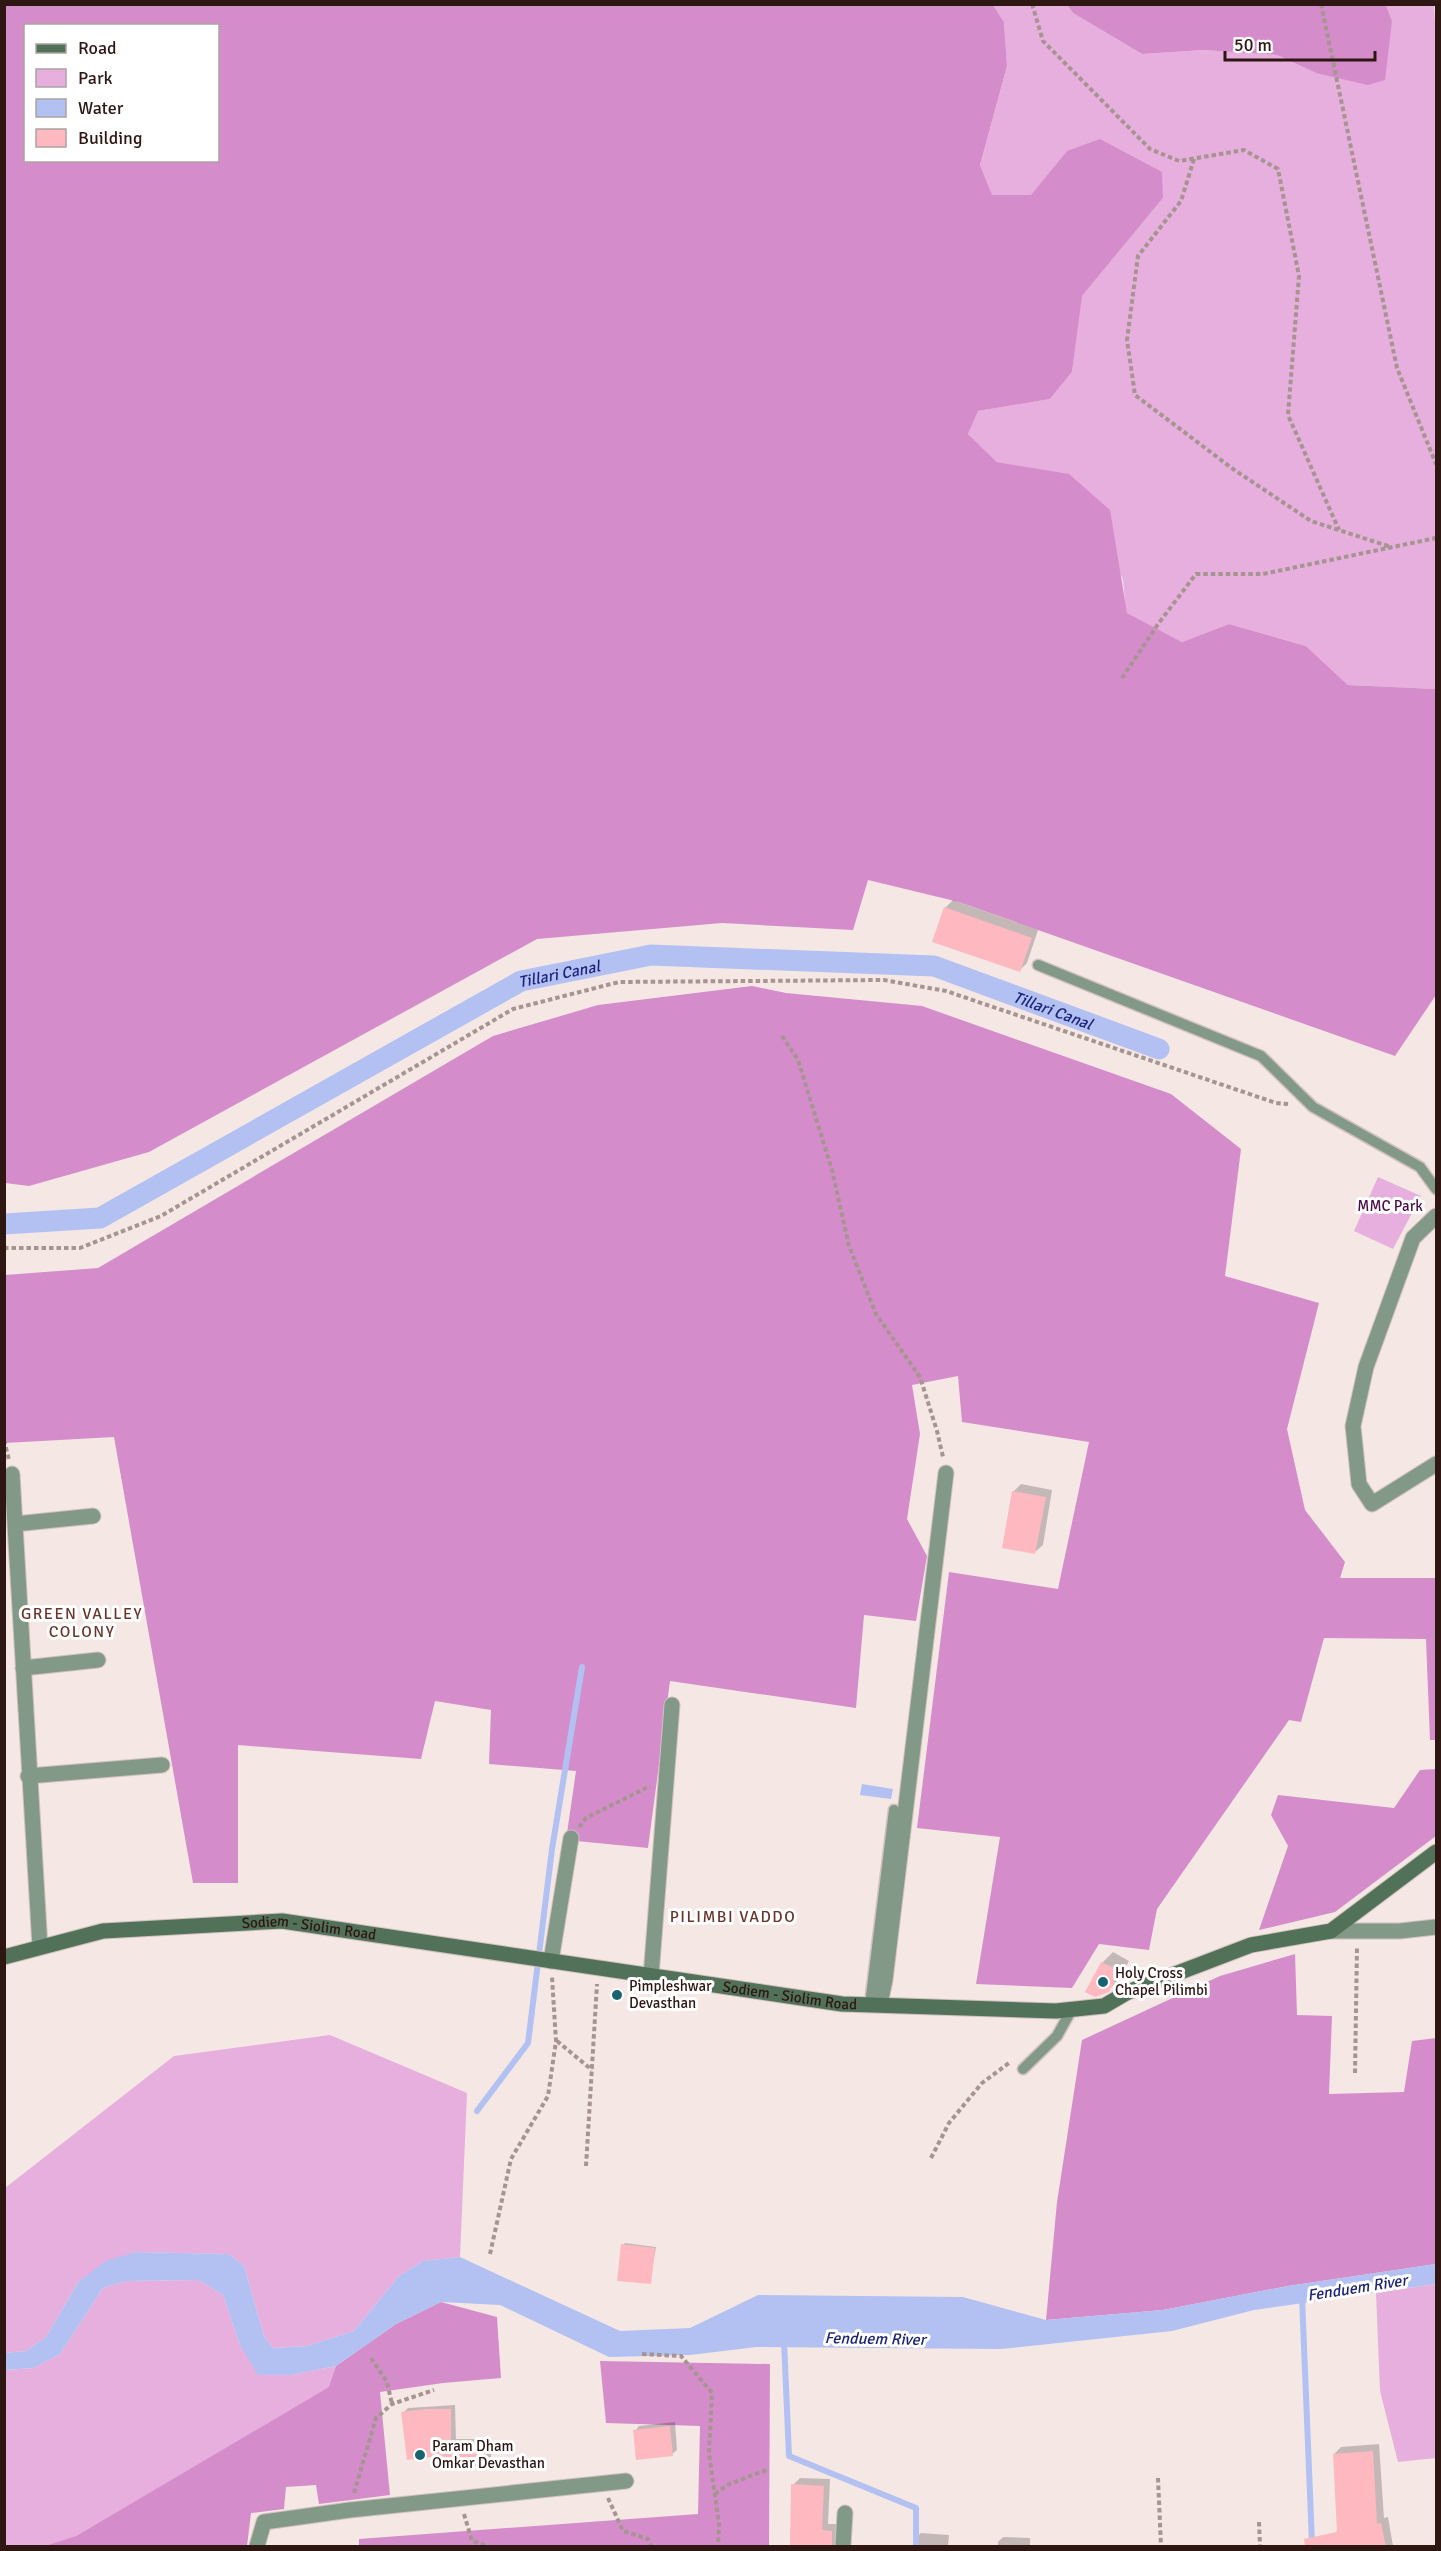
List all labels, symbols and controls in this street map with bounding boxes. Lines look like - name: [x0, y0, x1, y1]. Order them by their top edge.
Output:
- legend: [24, 24, 219, 162]
- scale bar: [1225, 24, 1375, 62]
- text: 50 m: [1234, 34, 1272, 56]
- text: Road: [78, 37, 117, 59]
- text: Park: [78, 67, 113, 89]
- text: Water: [78, 97, 124, 119]
- text: Building: [78, 127, 142, 149]
- water label: Tillari Canal: [517, 956, 603, 992]
- water label: Tillari Canal: [1010, 987, 1096, 1035]
- park label: MMC Park: [1357, 1197, 1423, 1215]
- district label: GREEN VALLEY COLONY: [21, 1604, 143, 1642]
- district label: PILIMBI VADDO: [670, 1907, 796, 1927]
- street label: Sodiem - Siolim Road: [241, 1911, 377, 1944]
- place label: Holy Cross Chapel Pilimbi: [1115, 1964, 1208, 1999]
- marker: Holy Cross Chapel Pilimbi: [1096, 1975, 1110, 1989]
- place label: Pimpleshwar Devasthan: [629, 1977, 712, 2012]
- street label: Sodiem - Siolim Road: [721, 1977, 857, 2013]
- marker: Pimpleshwar Devasthan: [610, 1988, 624, 2002]
- water label: Fenduem River: [1306, 2270, 1411, 2306]
- water label: Fenduem River: [824, 2328, 928, 2350]
- place label: Param Dham Omkar Devasthan: [432, 2437, 545, 2472]
- marker: Param Dham Omkar Devasthan: [413, 2448, 427, 2462]

